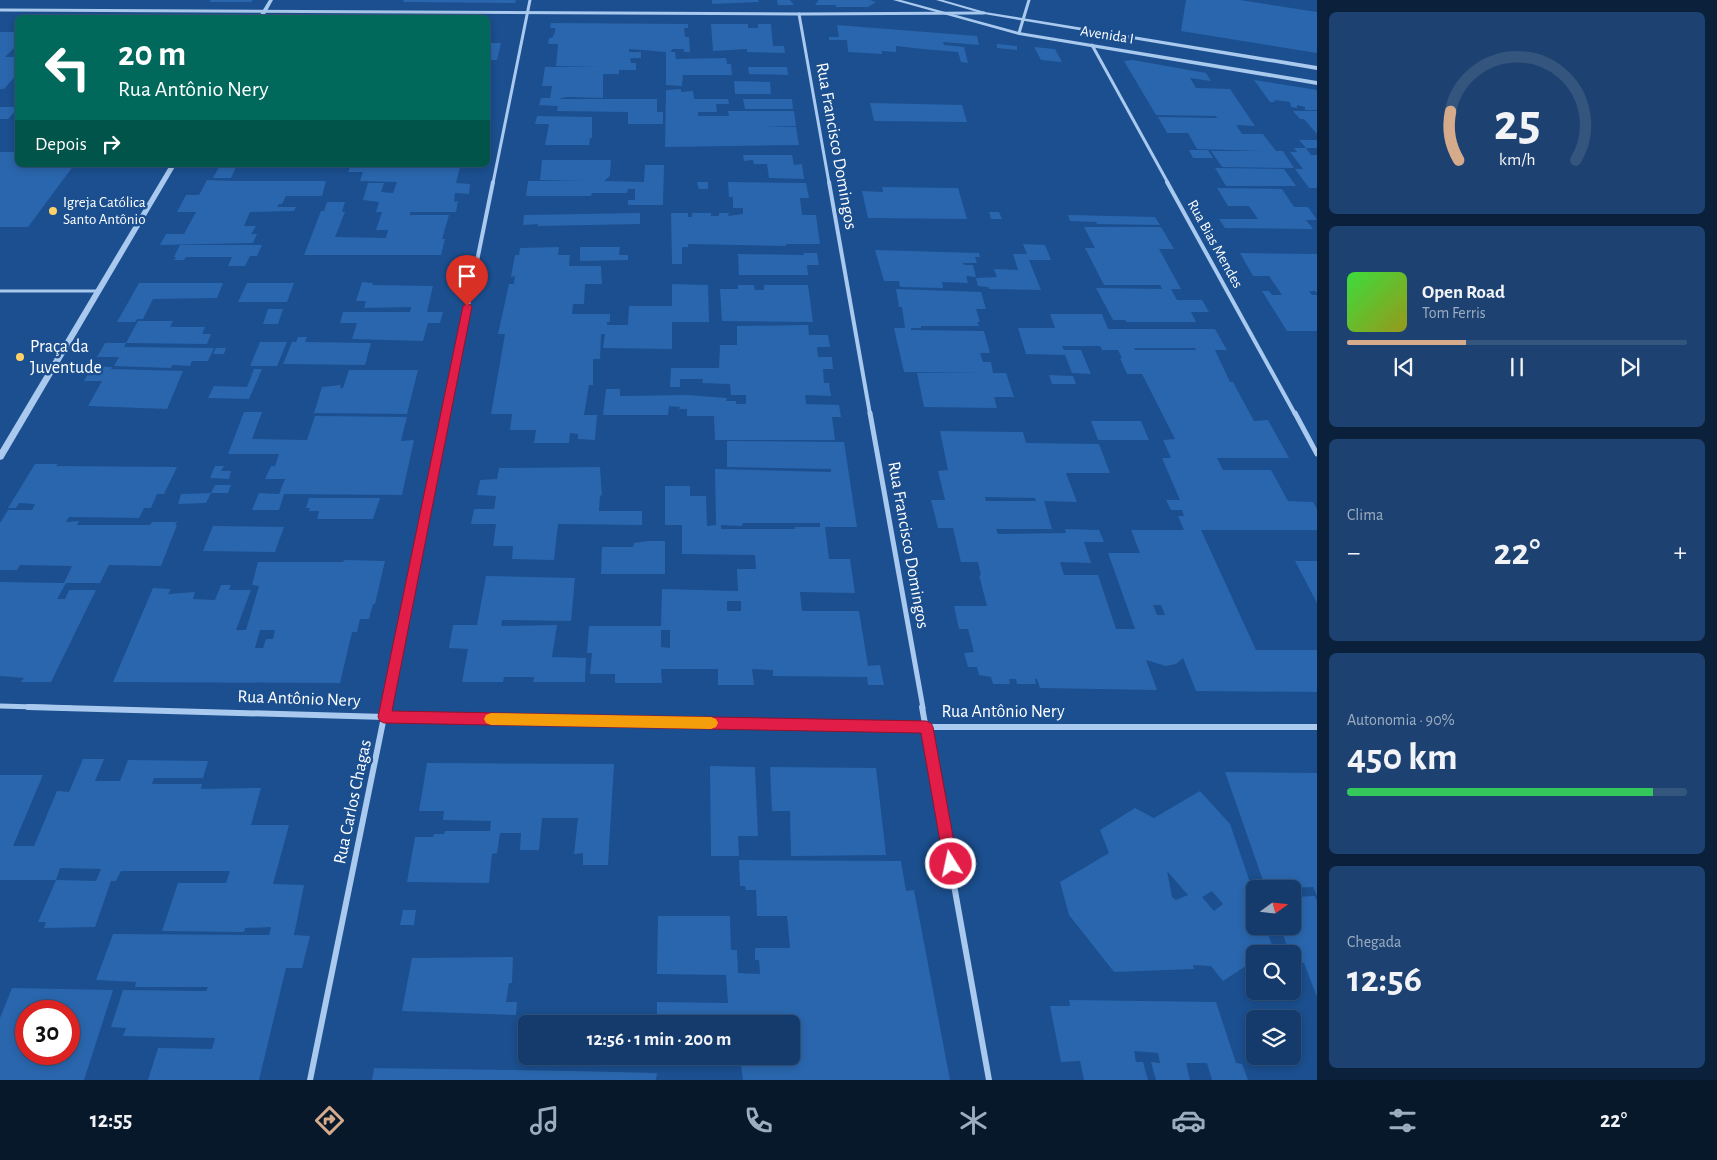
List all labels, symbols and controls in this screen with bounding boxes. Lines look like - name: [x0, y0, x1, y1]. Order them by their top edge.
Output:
- street label: Avenida I: [1079, 23, 1135, 47]
- icon: left: [35, 35, 100, 100]
- text: 20 m: [118, 37, 186, 72]
- street label: Rua Francisco Domingos: [812, 61, 860, 231]
- text: Rua Antônio Nery: [118, 78, 269, 100]
- text: 25: [1494, 97, 1540, 149]
- icon: right: [97, 130, 125, 158]
- text: Depois: [35, 135, 87, 154]
- text: km/h: [1499, 151, 1535, 169]
- place label: Igreja Católica Santo Antônio: [63, 195, 146, 227]
- street label: Rua Bias Mendes: [1185, 197, 1245, 291]
- marker: Igreja Católica Santo Antônio: [47, 205, 59, 217]
- pin: [446, 255, 488, 306]
- icon: arrive: [453, 262, 481, 290]
- text: Open Road: [1422, 283, 1505, 302]
- text: Tom Ferris: [1422, 305, 1486, 321]
- place label: Praça da Juventude: [30, 338, 102, 377]
- marker: Praça da Juventude: [14, 351, 26, 363]
- icon: previous: [1390, 353, 1418, 381]
- icon: pause: [1503, 353, 1531, 381]
- icon: next: [1616, 353, 1644, 381]
- street label: Rua Francisco Domingos: [884, 460, 932, 630]
- text: Clima: [1347, 507, 1383, 523]
- text: 22°: [1494, 534, 1540, 572]
- text: −: [1347, 539, 1360, 567]
- text: +: [1674, 539, 1687, 567]
- street label: Rua Antônio Nery: [237, 688, 361, 710]
- street label: Rua Antônio Nery: [941, 703, 1065, 721]
- text: Autonomia · 90%: [1347, 712, 1455, 728]
- street label: Rua Carlos Chagas: [331, 738, 375, 866]
- text: 450 km: [1347, 739, 1458, 777]
- position arrow: [924, 837, 976, 889]
- north arrow: [1246, 880, 1301, 935]
- map controls: [1246, 880, 1301, 1065]
- text: Chegada: [1347, 934, 1402, 950]
- button: search: [1246, 945, 1301, 1000]
- text: 12:56: [1347, 961, 1422, 999]
- speed limit sign: 30: [15, 1000, 80, 1065]
- button: layers: [1246, 1010, 1301, 1065]
- text: 12:56 · 1 min · 200 m: [587, 1030, 731, 1049]
- icon: directions: [312, 1103, 347, 1138]
- icon: music: [527, 1103, 562, 1138]
- icon: phone: [741, 1103, 776, 1138]
- icon: climate: [956, 1103, 991, 1138]
- icon: car: [1171, 1103, 1206, 1138]
- icon: filters: [1385, 1103, 1420, 1138]
- text: 12:55: [90, 1109, 132, 1131]
- text: 22°: [1600, 1109, 1627, 1131]

